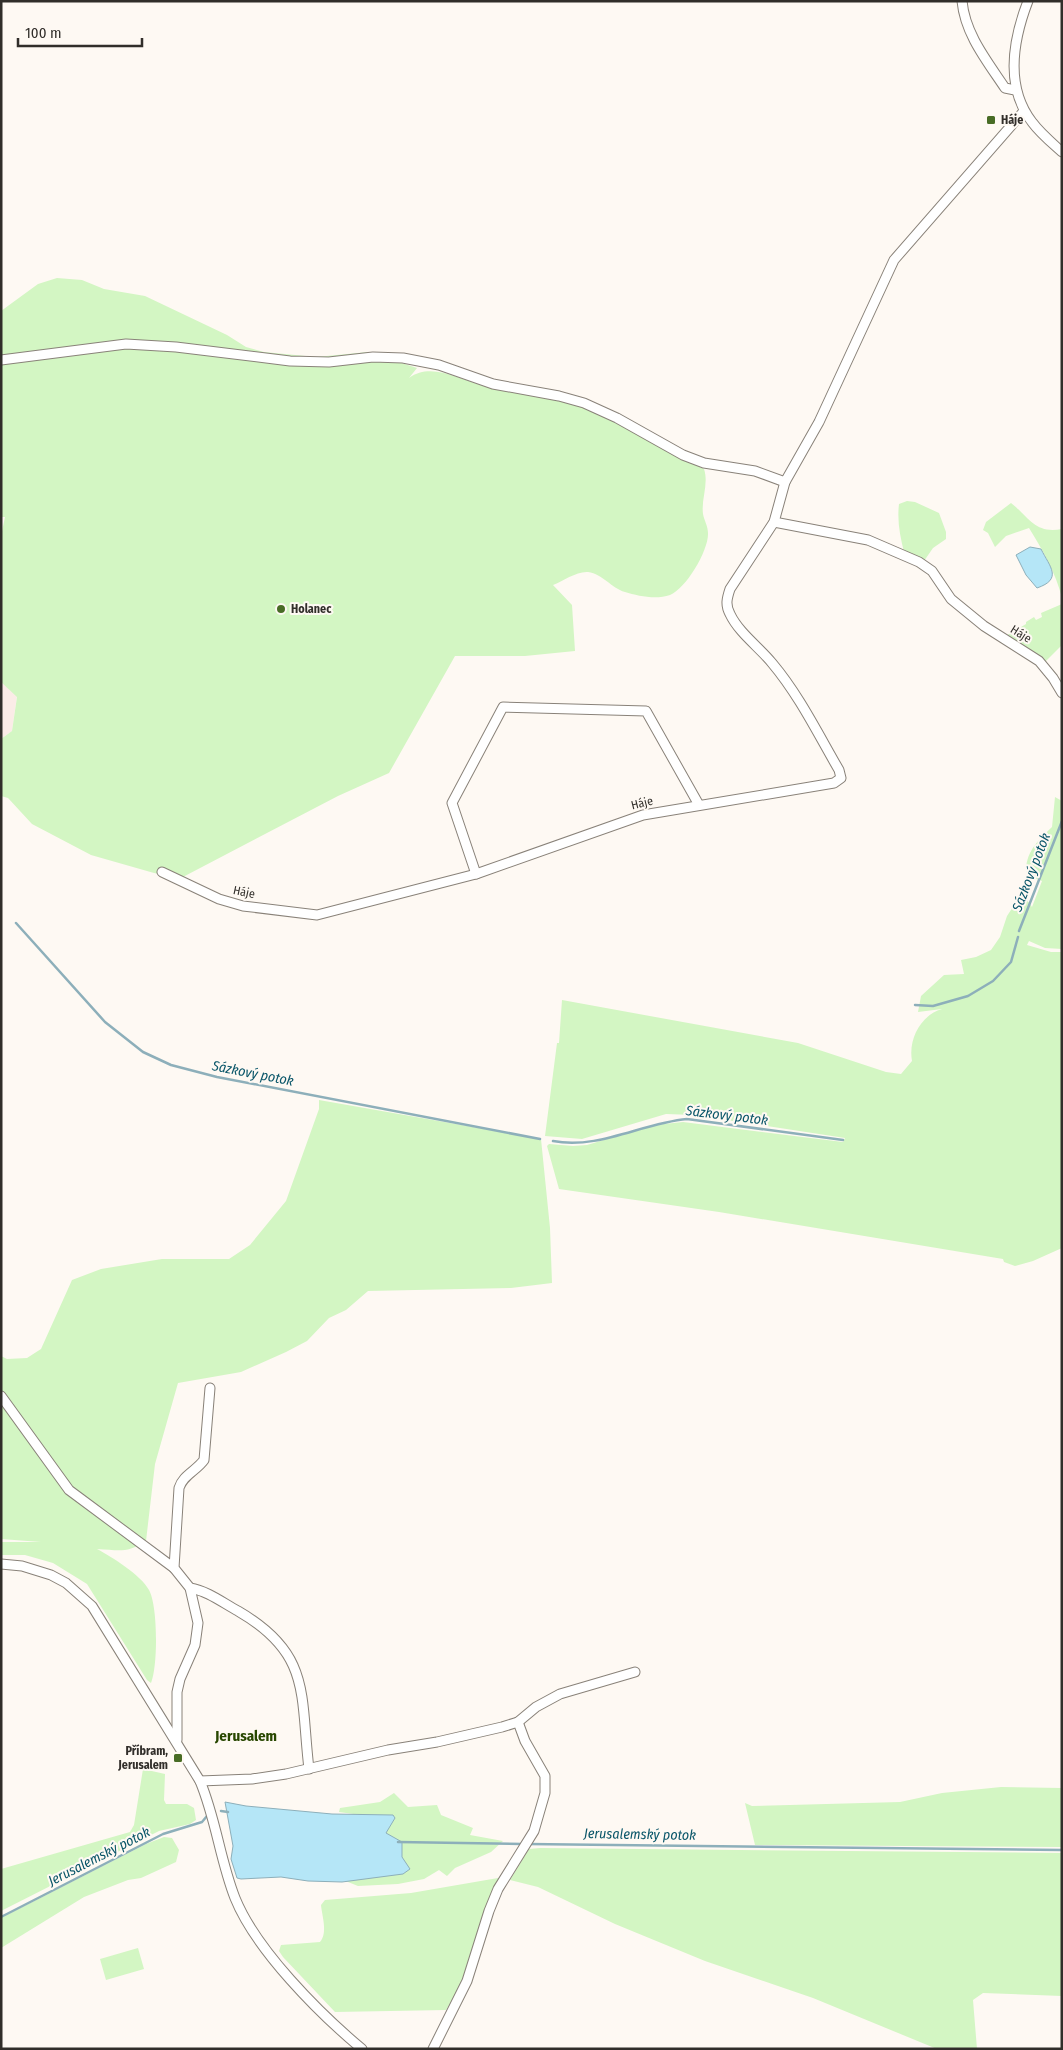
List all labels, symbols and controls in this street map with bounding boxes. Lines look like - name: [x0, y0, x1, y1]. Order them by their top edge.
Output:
- scale bar: [18, 15, 141, 47]
- text: 100 m: [25, 24, 62, 42]
- place label: Háje: [1001, 113, 1023, 127]
- marker: Háje: [985, 114, 997, 126]
- place label: Holanec: [291, 602, 332, 616]
- marker: Holanec: [275, 603, 287, 615]
- street label: Háje: [1008, 622, 1034, 646]
- street label: Háje: [630, 794, 654, 812]
- water label: Sázkový potok: [1008, 830, 1054, 915]
- street label: Háje: [232, 883, 256, 901]
- water label: Sázkový potok: [210, 1057, 295, 1090]
- water label: Sázkový potok: [684, 1102, 769, 1129]
- district label: Jerusalem: [214, 1727, 277, 1745]
- place label: Příbram, Jerusalem: [117, 1744, 168, 1772]
- marker: Příbram, Jerusalem: [172, 1752, 184, 1764]
- water label: Jerusalemský potok: [44, 1823, 153, 1890]
- water label: Jerusalemský potok: [583, 1825, 696, 1844]

